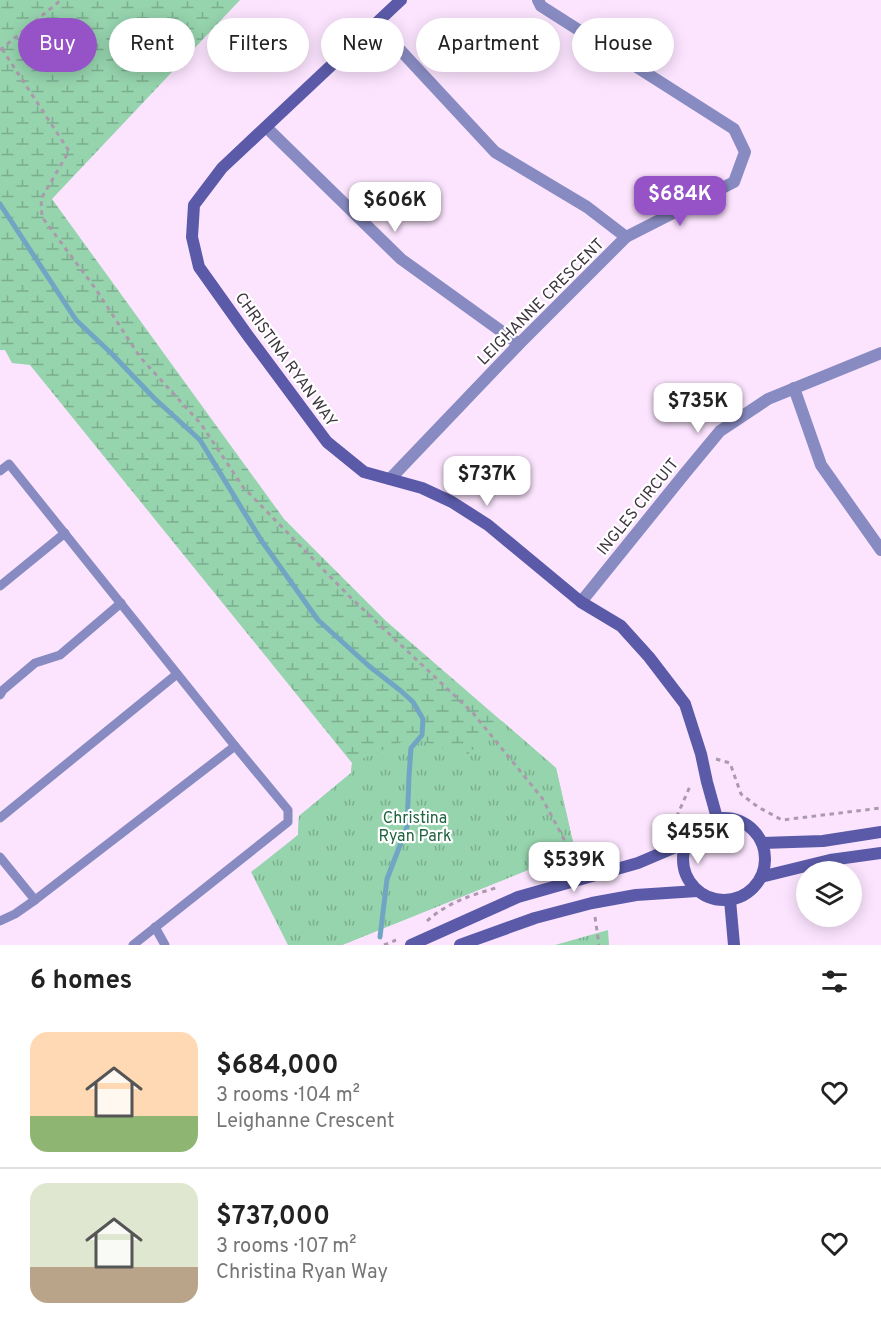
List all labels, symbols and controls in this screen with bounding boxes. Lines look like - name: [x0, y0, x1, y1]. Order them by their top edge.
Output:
- chip: Buy: [18, 18, 97, 72]
- chip: Rent: [109, 18, 195, 72]
- chip: Filters: [207, 18, 309, 72]
- chip: New: [321, 18, 404, 72]
- chip: Apartment: [416, 18, 560, 72]
- chip: House: [572, 18, 674, 72]
- pin: $684K: [638, 176, 722, 227]
- pin: $606K: [353, 182, 437, 233]
- text: $684K: [648, 182, 712, 208]
- text: $606K: [363, 188, 427, 214]
- street label: LEIGHANNE CRESCENT: [474, 235, 609, 370]
- street label: CHRISTINA RYAN WAY: [230, 289, 341, 431]
- pin: $735K: [656, 383, 740, 434]
- text: $735K: [668, 389, 728, 415]
- street label: INGLES CIRCUIT: [593, 455, 684, 560]
- pin: $737K: [445, 456, 529, 507]
- text: $737K: [457, 462, 517, 488]
- park label: Christina Ryan Park: [379, 809, 451, 847]
- pin: $455K: [656, 814, 740, 865]
- text: $455K: [666, 820, 730, 846]
- pin: $539K: [532, 842, 616, 893]
- text: $539K: [543, 848, 605, 874]
- map controls: [796, 861, 862, 927]
- button: layers: [796, 861, 862, 927]
- text: 6 homes: [30, 965, 132, 998]
- icon: filters: [818, 965, 851, 998]
- text: $684,000: [216, 1050, 339, 1083]
- icon: home: [78, 1056, 150, 1128]
- icon: heart: [818, 1076, 851, 1109]
- text: 3 rooms · 104 m²: [216, 1083, 360, 1109]
- text: Leighanne Crescent: [216, 1109, 395, 1135]
- text: $737,000: [216, 1201, 330, 1234]
- icon: home: [78, 1207, 150, 1279]
- icon: heart: [818, 1227, 851, 1260]
- text: 3 rooms · 107 m²: [216, 1234, 357, 1260]
- text: Christina Ryan Way: [216, 1260, 388, 1286]

